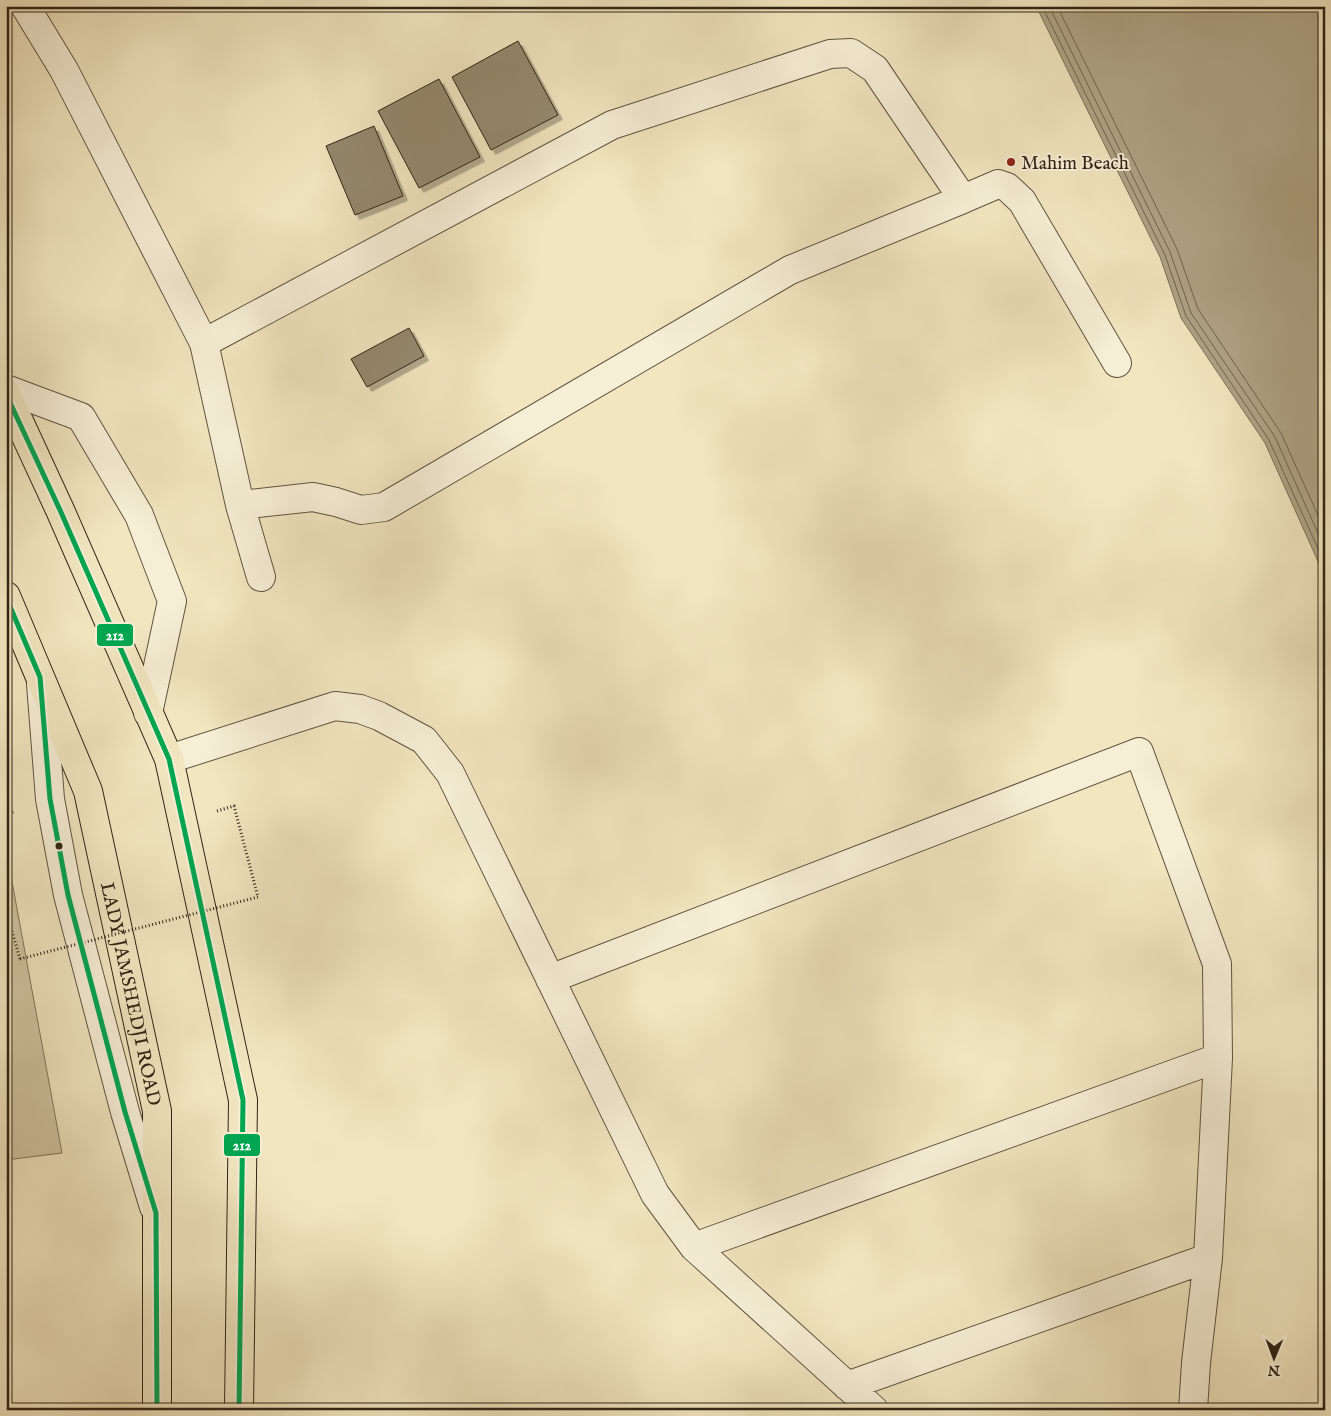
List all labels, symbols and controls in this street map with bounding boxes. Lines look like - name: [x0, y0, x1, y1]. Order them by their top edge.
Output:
- place label: Mahim Beach: [1021, 152, 1129, 176]
- marker: Mahim Beach: [1005, 156, 1017, 168]
- line badge: 212: [96, 623, 134, 647]
- text: 212: [106, 627, 125, 645]
- unlabelled marker: [54, 841, 64, 851]
- street label: LADY JAMSHEDJI ROAD: [94, 880, 166, 1108]
- line badge: 212: [223, 1133, 261, 1157]
- text: 212: [233, 1137, 252, 1155]
- north arrow: [1248, 1334, 1298, 1384]
- text: N: [1268, 1361, 1281, 1379]

